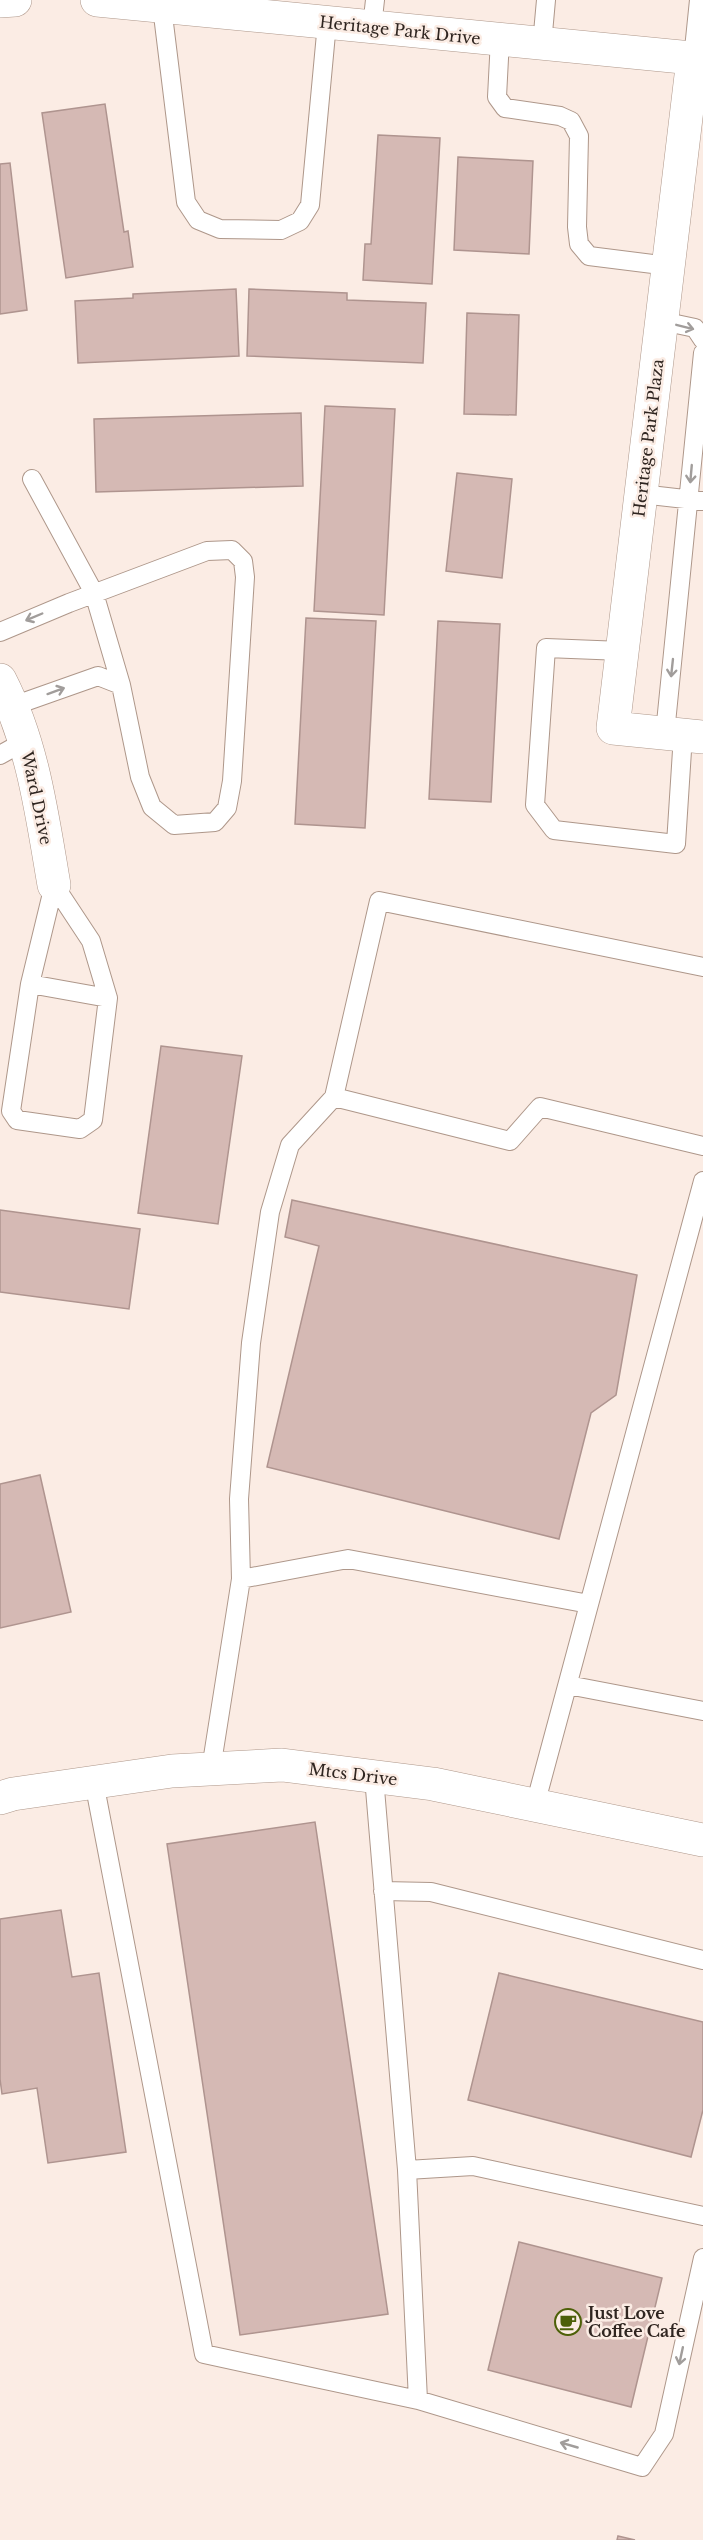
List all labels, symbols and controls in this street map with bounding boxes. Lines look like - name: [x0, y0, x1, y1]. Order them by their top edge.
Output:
- street label: Heritage Park Drive: [318, 12, 482, 48]
- one-way arrow: [675, 321, 694, 333]
- street label: Heritage Park Plaza: [628, 358, 668, 518]
- one-way arrow: [685, 464, 696, 484]
- one-way arrow: [26, 612, 44, 624]
- one-way arrow: [666, 658, 677, 678]
- one-way arrow: [46, 684, 64, 695]
- street label: Ward Drive: [17, 749, 57, 846]
- street label: Mtcs Drive: [307, 1759, 399, 1789]
- place label: Just Love Coffee Cafe: [585, 2303, 685, 2341]
- cafe icon: Just Love Coffee Cafe: [553, 2307, 583, 2337]
- one-way arrow: [675, 2347, 687, 2366]
- one-way arrow: [560, 2439, 579, 2450]

